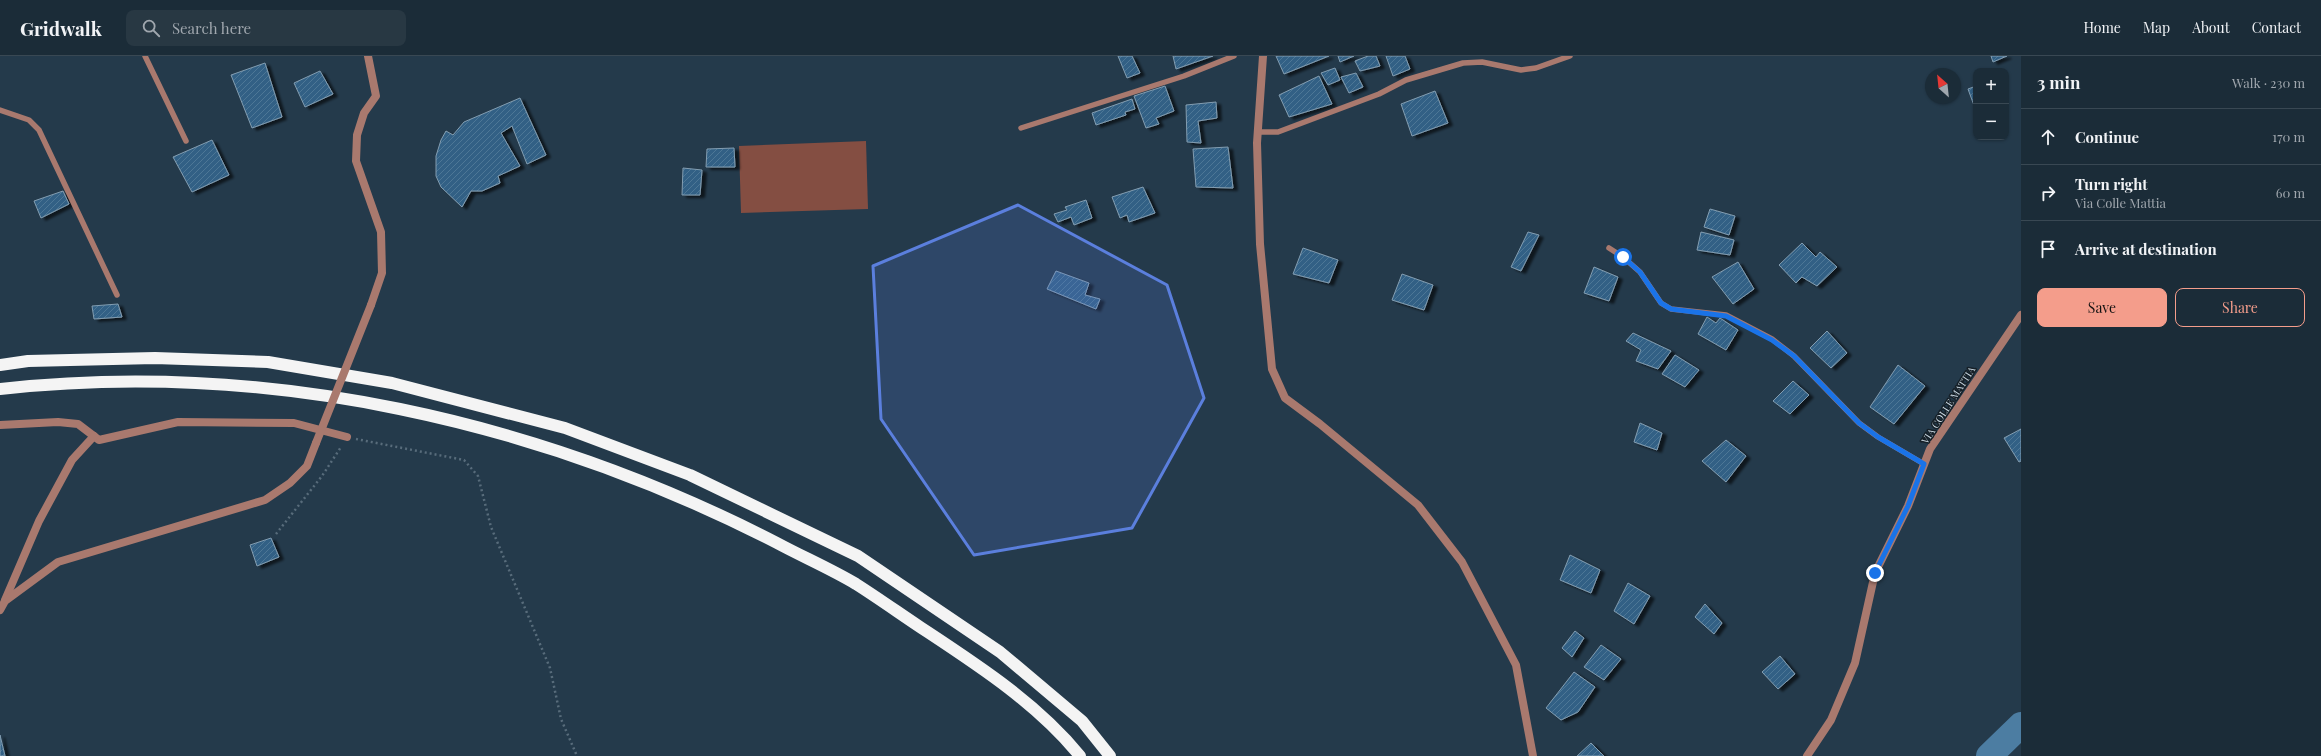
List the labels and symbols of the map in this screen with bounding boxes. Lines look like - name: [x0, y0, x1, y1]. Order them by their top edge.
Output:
- north arrow: [1925, 68, 1961, 104]
- route start: [1614, 248, 1632, 266]
- street label: VIA COLLE MATTIA: [1917, 363, 1979, 447]
- route end: [1866, 564, 1884, 582]

